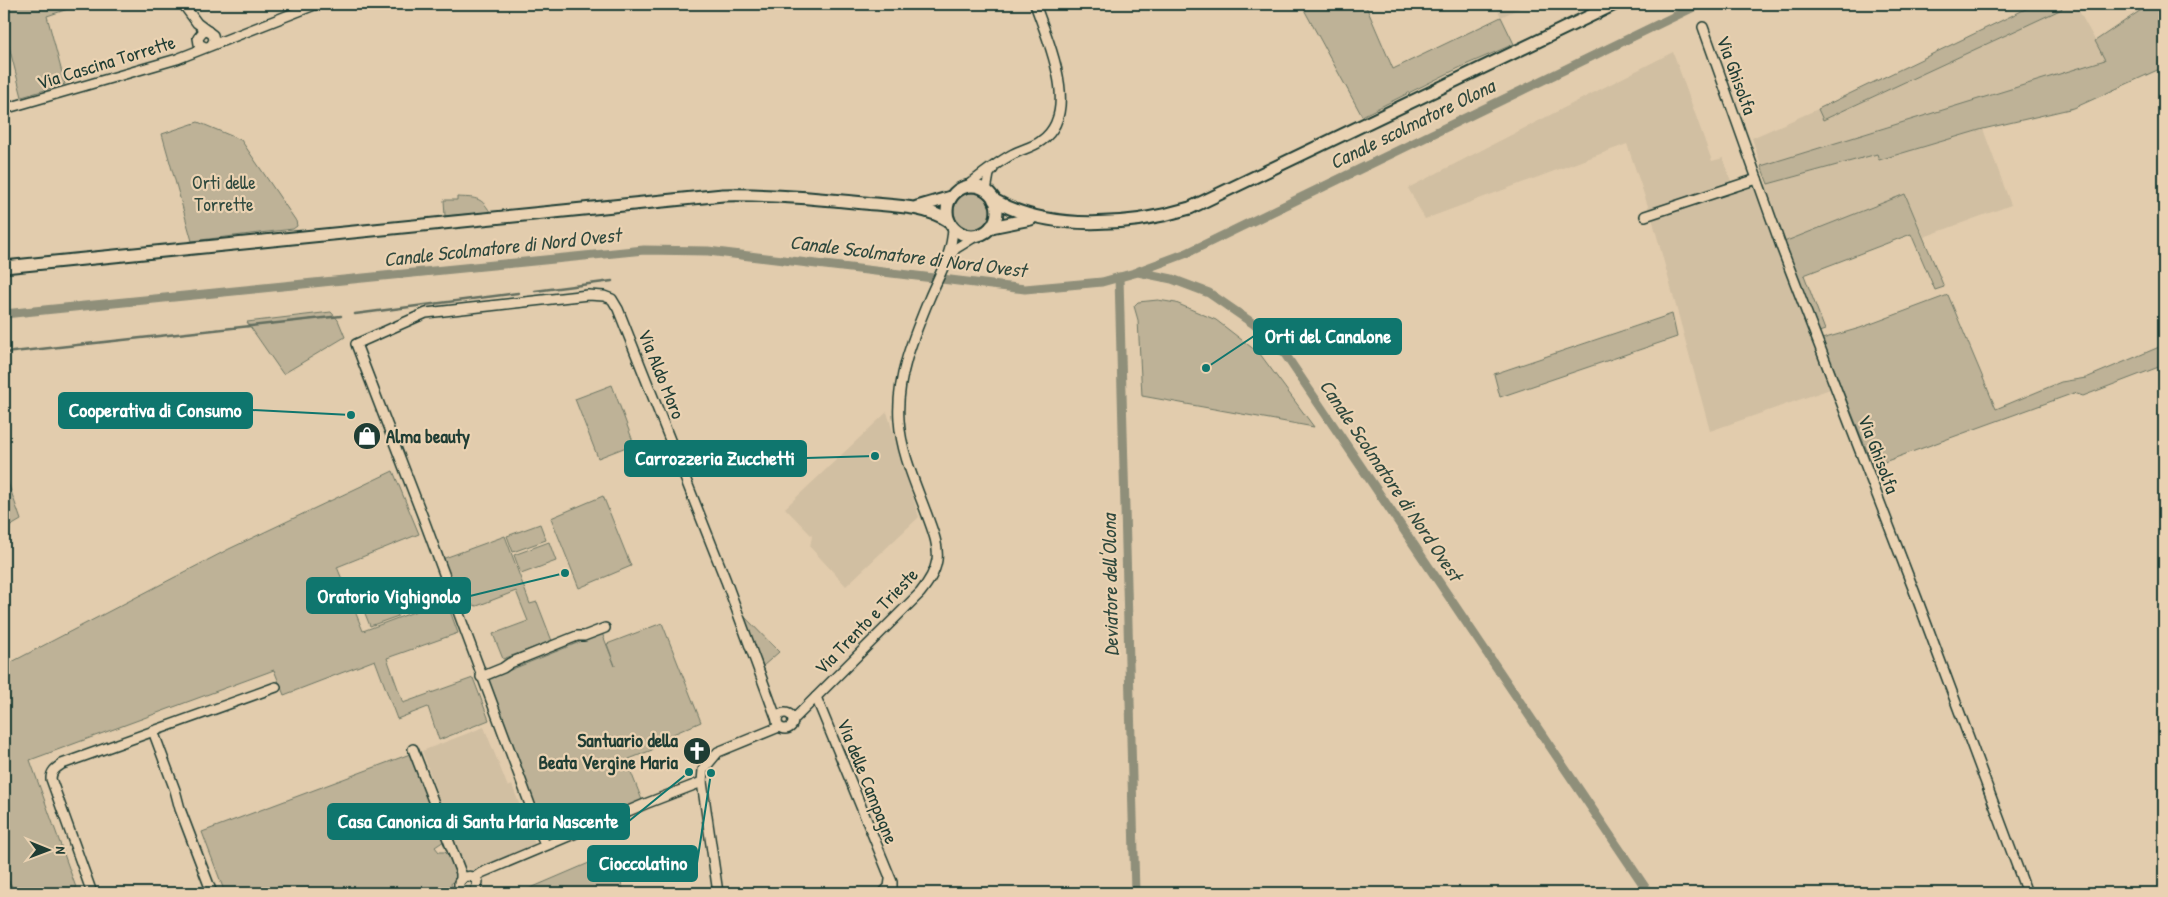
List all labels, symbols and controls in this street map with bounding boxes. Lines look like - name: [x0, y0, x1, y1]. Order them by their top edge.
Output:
- street label: Via Cascina Torrette: [34, 28, 179, 95]
- street label: Via Ghisolfa: [1711, 32, 1763, 119]
- water label: Canale scolmatore Olona: [1325, 71, 1501, 175]
- park label: Orti delle Torrette: [192, 169, 256, 217]
- water label: Canale Scolmatore di Nord Ovest: [382, 220, 625, 272]
- water label: Canale Scolmatore di Nord Ovest: [788, 228, 1031, 284]
- callout: Orti del Canalone: [1254, 319, 1401, 354]
- text: Orti del Canalone: [1265, 322, 1391, 349]
- street label: Via Aldo Moro: [632, 325, 692, 423]
- water label: Canale Scolmatore di Nord Ovest: [1314, 374, 1471, 588]
- callout: Cooperativa di Consumo: [59, 393, 252, 428]
- text: Cooperativa di Consumo: [68, 396, 242, 424]
- street label: Via Ghisolfa: [1852, 411, 1906, 498]
- shop icon: Alma beauty: [352, 421, 382, 451]
- place label: Alma beauty: [386, 423, 470, 450]
- callout: Carrozzeria Zucchetti: [625, 441, 806, 476]
- text: Carrozzeria Zucchetti: [635, 444, 795, 471]
- water label: Deviatore dell'Olona: [1095, 512, 1124, 656]
- street label: Via Trento e Trieste: [808, 562, 924, 680]
- callout: Oratorio Vighignolo: [307, 578, 470, 613]
- text: Oratorio Vighignolo: [317, 582, 461, 610]
- street label: Via delle Campagne: [831, 715, 905, 848]
- place label: Santuario della Beata Vergine Maria: [538, 727, 679, 776]
- church icon: Santuario della Beata Vergine Maria: [682, 736, 712, 766]
- callout: Casa Canonica di Santa Maria Nascente: [328, 804, 629, 839]
- text: Casa Canonica di Santa Maria Nascente: [338, 807, 619, 834]
- north arrow: [22, 824, 72, 874]
- text: N: [52, 846, 71, 855]
- callout: Cioccolatino: [588, 846, 697, 881]
- text: Cioccolatino: [599, 849, 687, 876]

